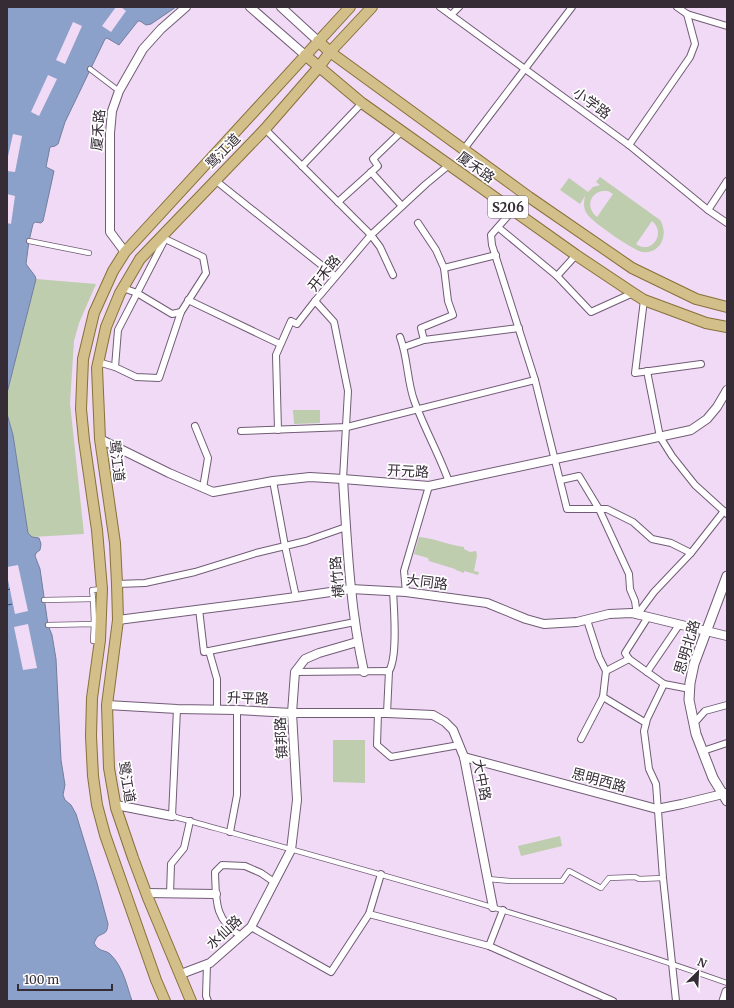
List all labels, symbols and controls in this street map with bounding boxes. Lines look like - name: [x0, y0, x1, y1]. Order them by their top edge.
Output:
- street label: 小学路: [570, 83, 614, 123]
- street label: 厦禾路: [87, 108, 109, 152]
- street label: 鹭江道: [202, 130, 244, 172]
- street label: 厦禾路: [454, 147, 498, 187]
- road number: S206: [488, 196, 528, 218]
- street label: 开禾路: [304, 251, 344, 295]
- street label: 鹭江道: [106, 439, 128, 483]
- street label: 开元路: [387, 461, 429, 481]
- street label: 横竹路: [326, 555, 348, 599]
- street label: 大同路: [405, 571, 449, 593]
- street label: 思明北路: [670, 618, 704, 676]
- street label: 升平路: [227, 688, 269, 708]
- street label: 镇邦路: [271, 717, 291, 759]
- street label: 大中路: [469, 758, 495, 802]
- street label: 鹭江道: [114, 760, 140, 804]
- street label: 思明西路: [570, 764, 628, 796]
- street label: 水仙路: [203, 911, 245, 953]
- north arrow: [678, 952, 718, 992]
- text: N: [695, 955, 709, 971]
- scale bar: [18, 966, 112, 992]
- text: 100 m: [24, 972, 59, 987]

